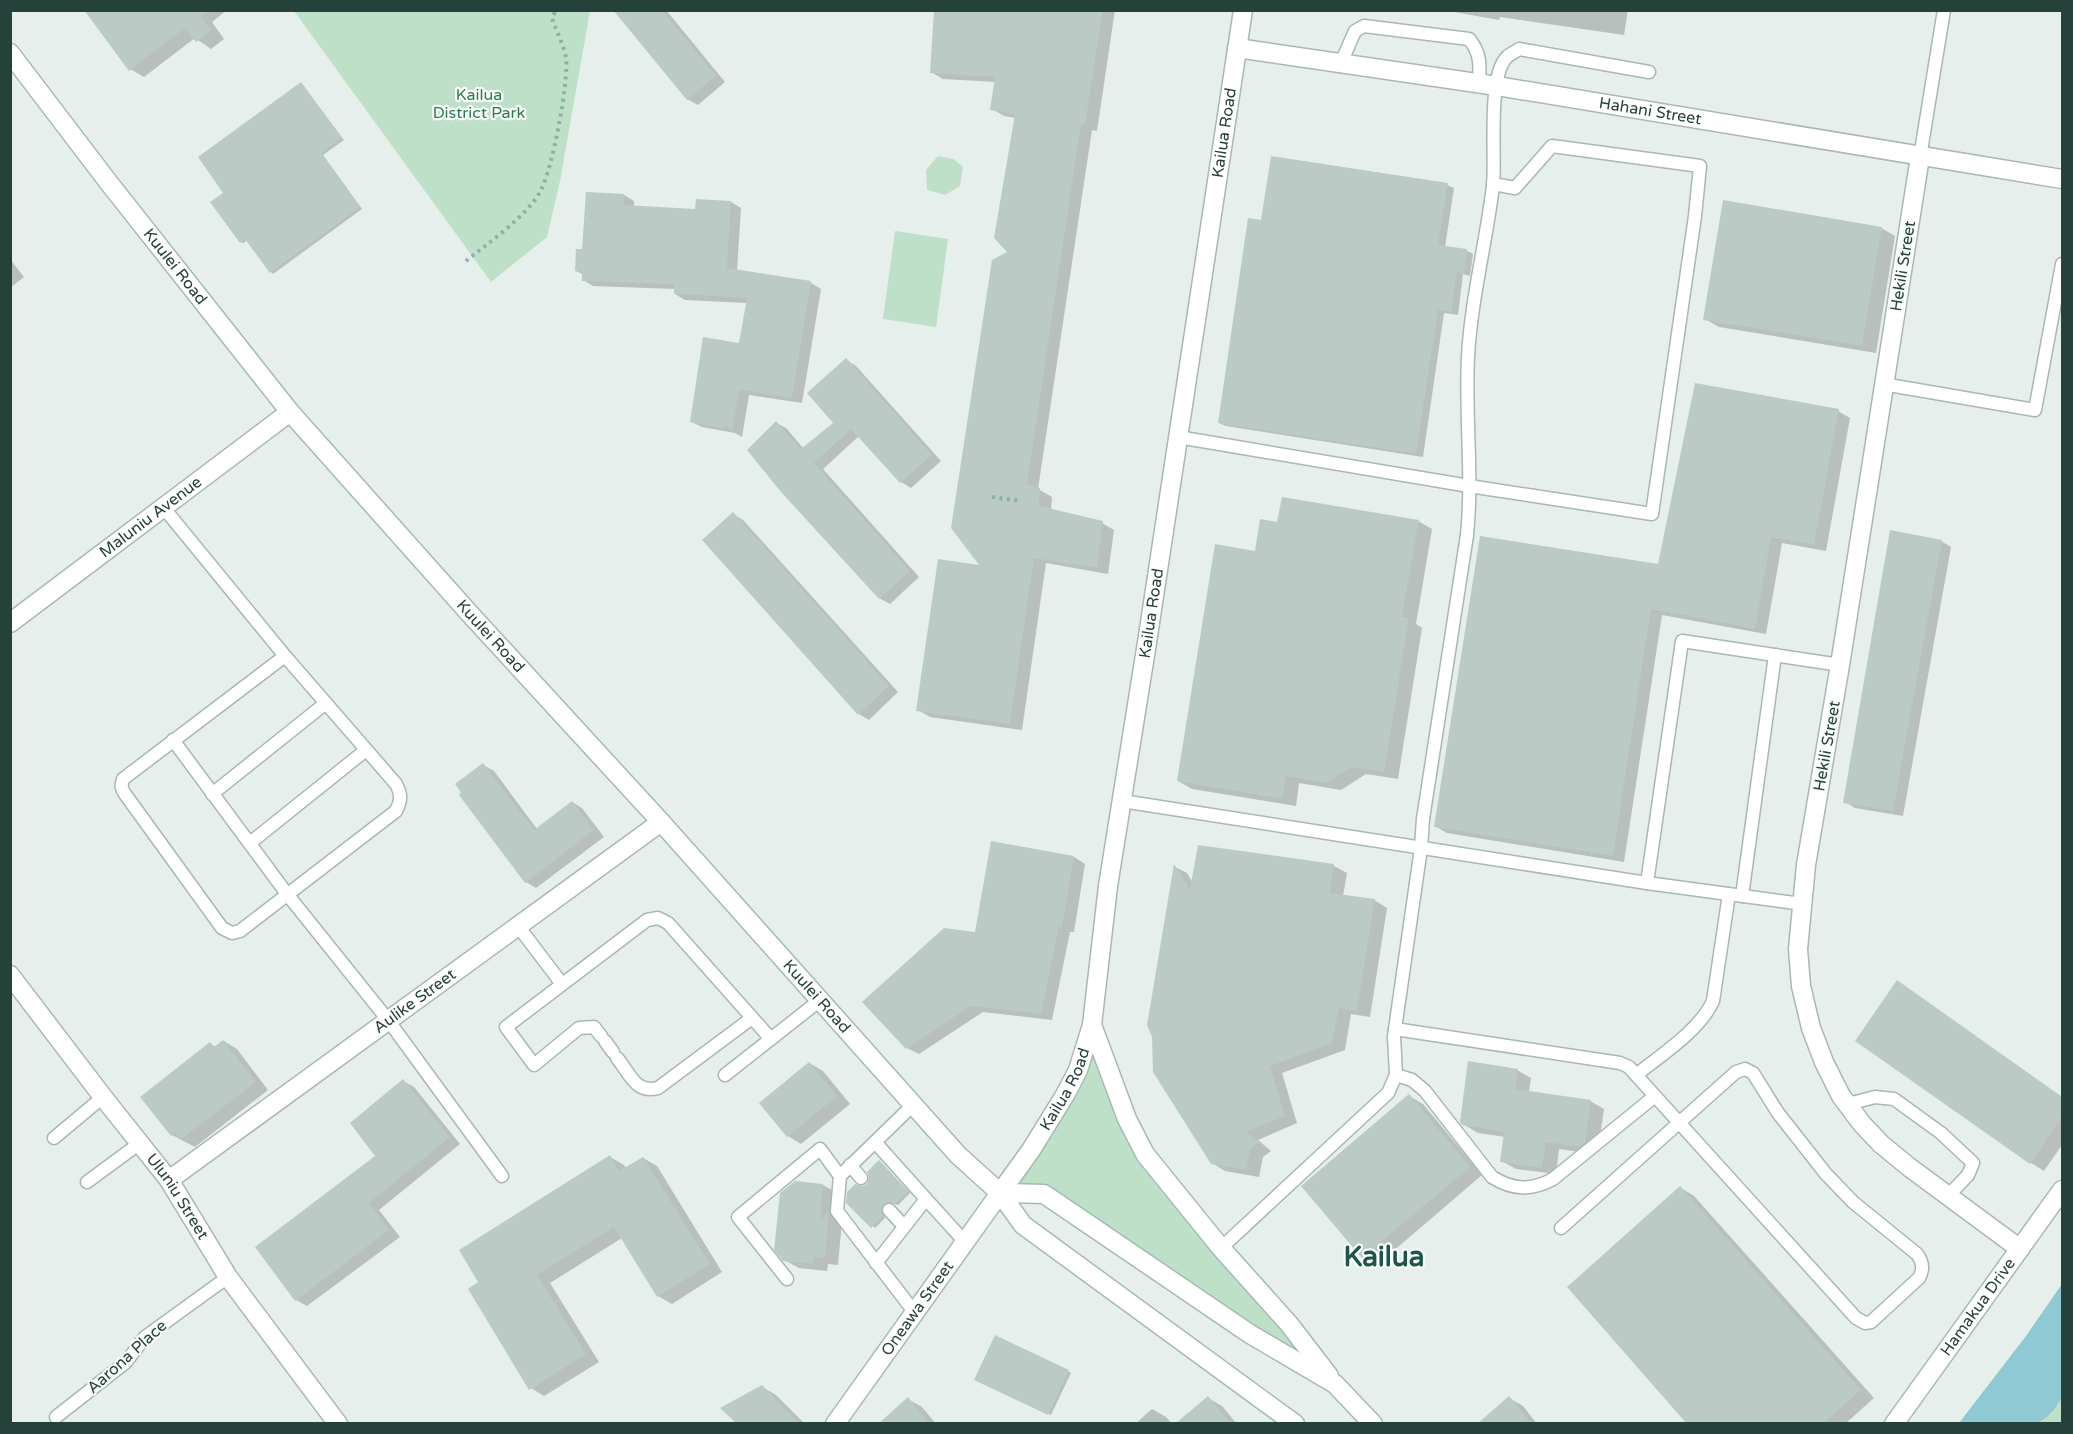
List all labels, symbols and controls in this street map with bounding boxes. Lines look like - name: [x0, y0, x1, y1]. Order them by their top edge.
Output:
- park label: Kailua District Park: [433, 85, 526, 123]
- street label: Kailua Road: [1208, 86, 1241, 179]
- street label: Hahani Street: [1597, 93, 1703, 129]
- street label: Hekili Street: [1886, 219, 1920, 313]
- street label: Kuulei Road: [139, 224, 211, 309]
- street label: Maluniu Avenue: [95, 472, 206, 562]
- street label: Kailua Road: [1135, 567, 1168, 660]
- street label: Kuulei Road: [452, 596, 529, 677]
- street label: Hekili Street: [1809, 699, 1845, 793]
- street label: Kuulei Road: [779, 956, 855, 1037]
- street label: Aulike Street: [370, 965, 460, 1038]
- street label: Kailua Road: [1035, 1045, 1094, 1134]
- street label: Uluniu Street: [142, 1150, 213, 1243]
- district label: Kailua: [1343, 1240, 1425, 1274]
- street label: Hamakua Drive: [1936, 1254, 2020, 1360]
- street label: Oneawa Street: [877, 1257, 958, 1360]
- street label: Aarona Place: [83, 1316, 171, 1398]

